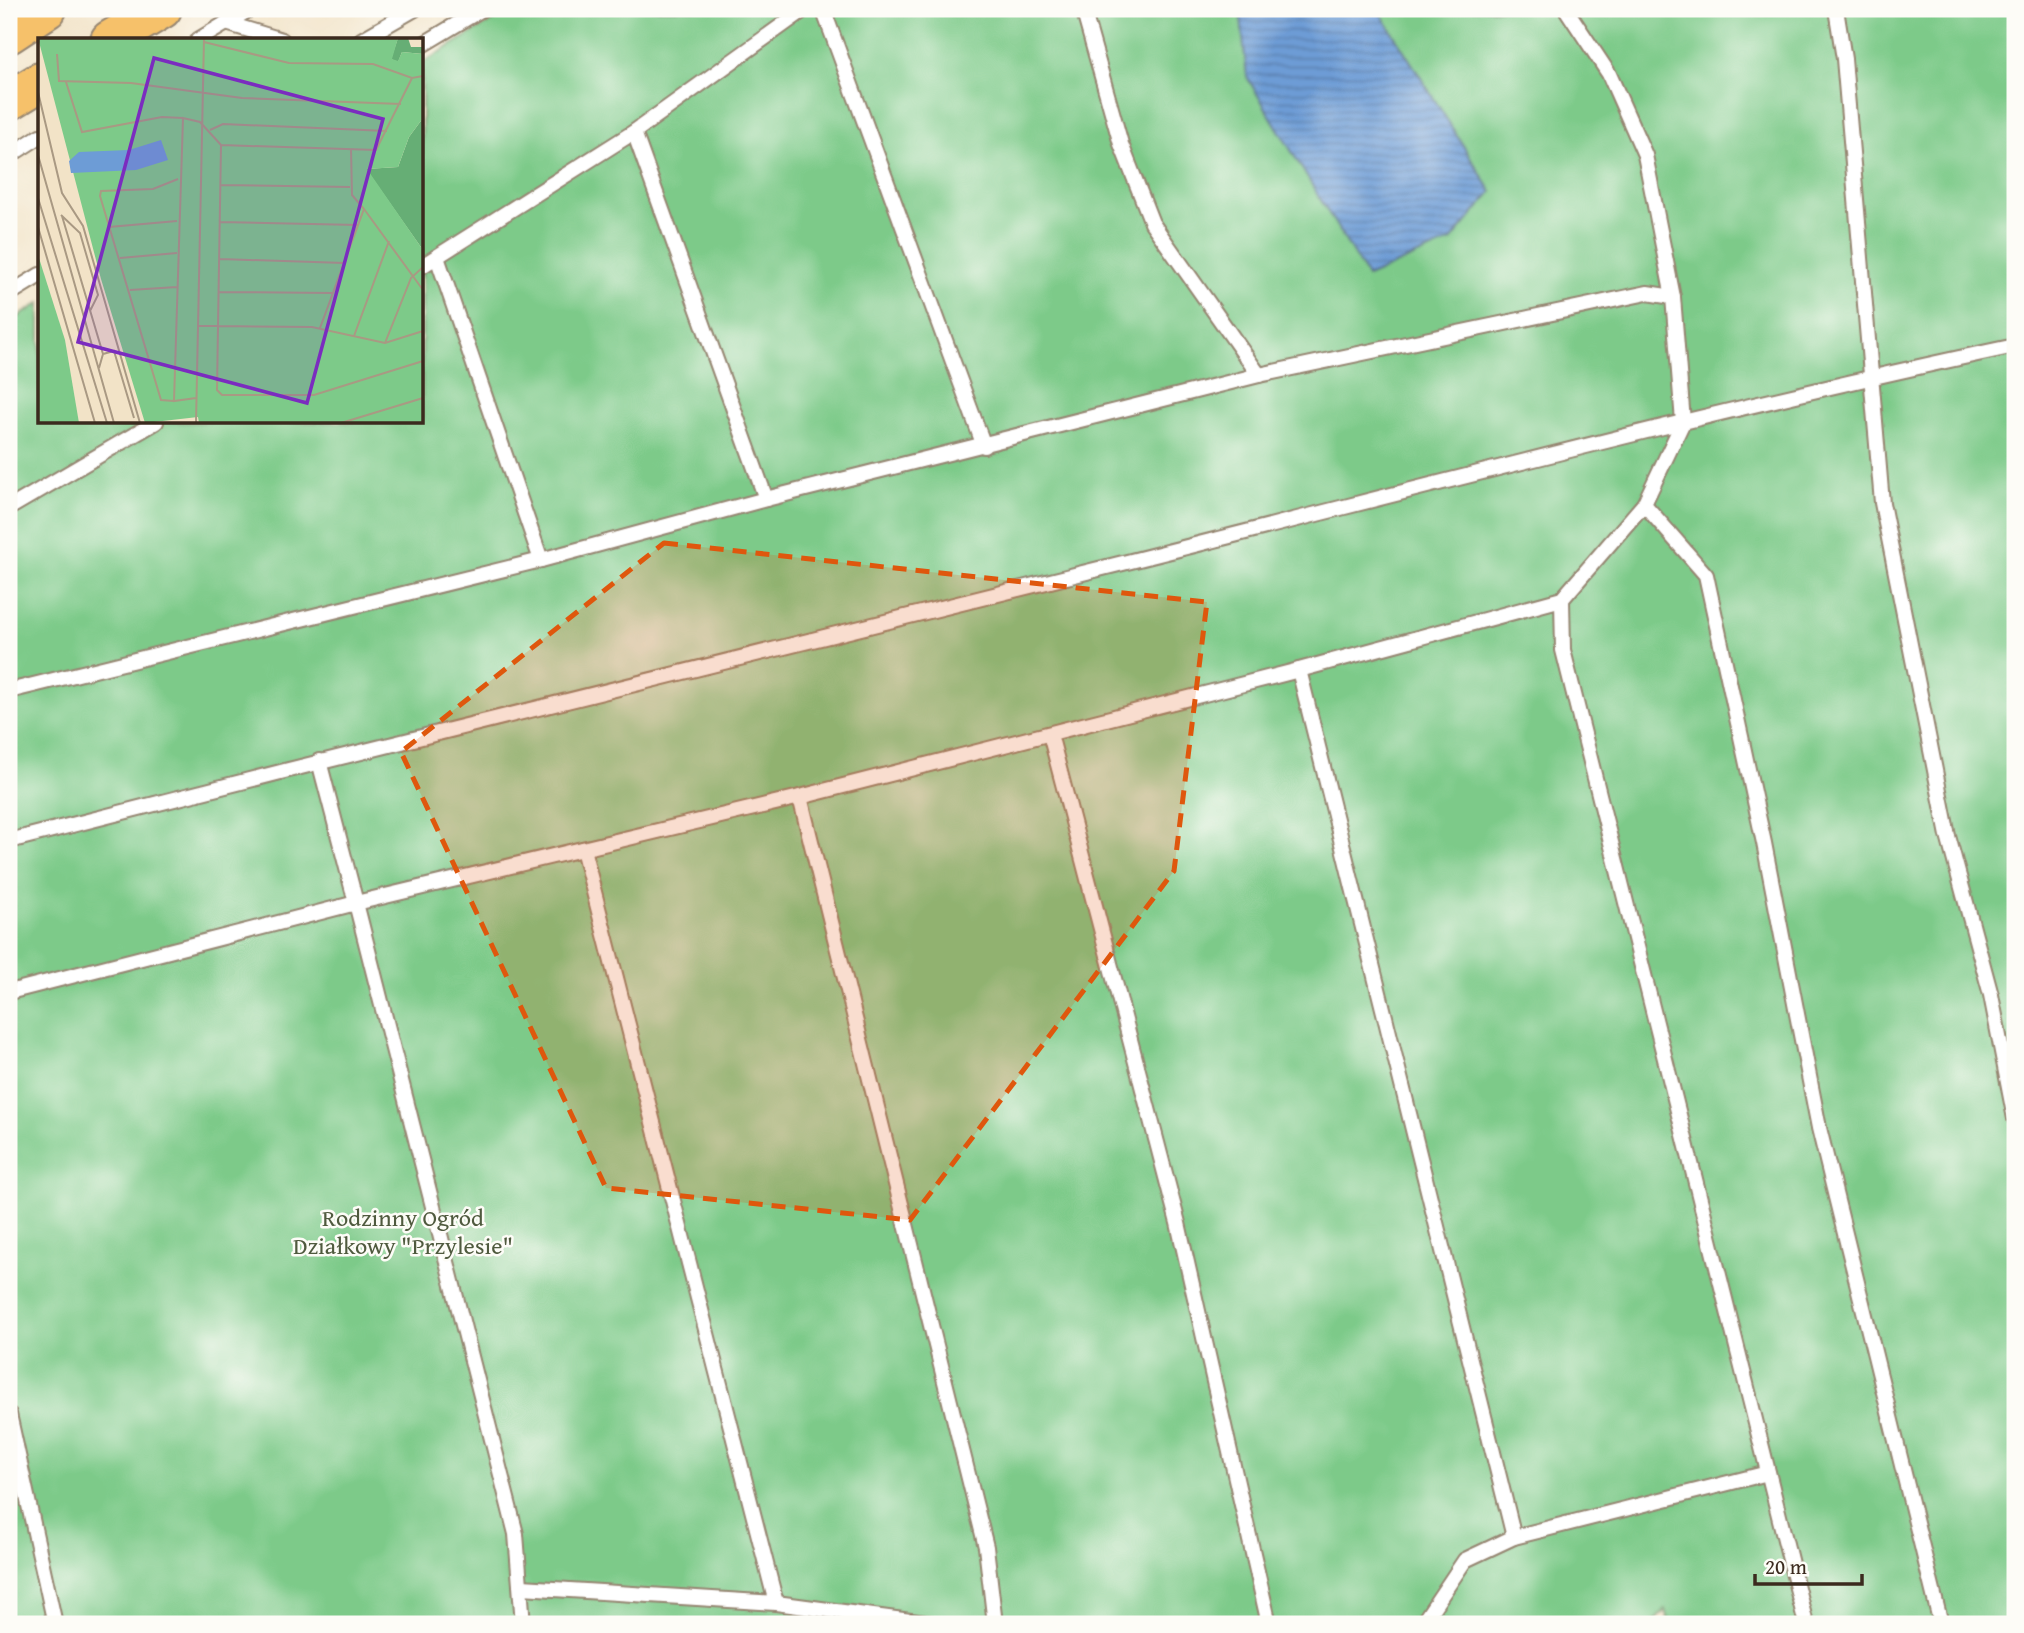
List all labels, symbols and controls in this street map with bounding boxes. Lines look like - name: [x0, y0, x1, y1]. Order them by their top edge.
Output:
- inset map: [38, 38, 424, 424]
- park label: Rodzinny Ogród Działkowy "Przylesie": [293, 1200, 513, 1263]
- scale bar: [1755, 1542, 1861, 1586]
- text: 20 m: [1765, 1551, 1807, 1582]

